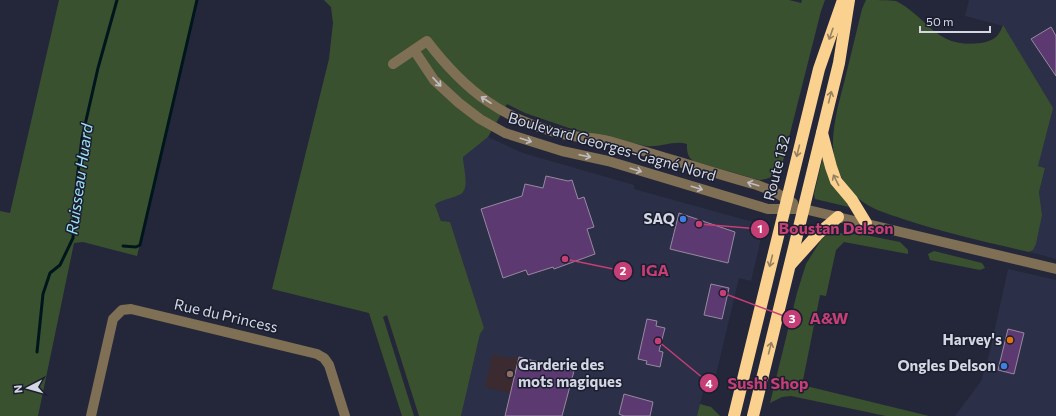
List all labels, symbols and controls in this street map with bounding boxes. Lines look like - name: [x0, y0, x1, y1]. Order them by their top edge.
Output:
- scale bar: [920, 8, 990, 34]
- text: 50 m: [926, 14, 954, 28]
- one-way arrow: [826, 28, 834, 40]
- one-way arrow: [432, 77, 441, 87]
- one-way arrow: [827, 91, 835, 104]
- one-way arrow: [480, 96, 491, 104]
- street label: Boulevard Georges-Gagné Nord: [506, 108, 718, 184]
- water label: Ruisseau Huard: [61, 122, 96, 236]
- street label: Route 132: [759, 133, 793, 202]
- one-way arrow: [520, 137, 533, 144]
- one-way arrow: [794, 144, 801, 157]
- one-way arrow: [578, 153, 591, 161]
- one-way arrow: [630, 167, 643, 174]
- one-way arrow: [832, 174, 839, 186]
- one-way arrow: [746, 180, 759, 187]
- one-way arrow: [691, 185, 704, 192]
- place label: SAQ: [643, 209, 675, 227]
- marker: SAQ: [678, 214, 688, 224]
- callout: Boustan Delson: [750, 215, 901, 243]
- text: Boustan Delson: [779, 218, 893, 237]
- text: 1: [757, 221, 763, 235]
- one-way arrow: [767, 254, 774, 267]
- callout: IGA: [613, 257, 677, 285]
- text: IGA: [641, 260, 670, 279]
- text: 2: [620, 263, 627, 277]
- street label: Rue du Princess: [173, 294, 280, 336]
- callout: A&W: [782, 305, 857, 333]
- text: A&W: [810, 308, 849, 327]
- text: 3: [789, 311, 796, 325]
- place label: Harvey's: [943, 330, 1002, 348]
- marker: Harvey's: [1005, 335, 1015, 345]
- one-way arrow: [766, 342, 774, 355]
- place label: Garderie des mots magiques: [518, 355, 622, 390]
- place label: Ongles Delson: [897, 356, 996, 374]
- marker: Ongles Delson: [999, 361, 1009, 371]
- north arrow: [8, 368, 48, 408]
- marker: Garderie des mots magiques: [505, 369, 515, 379]
- callout: Sushi Shop: [699, 369, 816, 397]
- text: Sushi Shop: [728, 373, 808, 392]
- text: 4: [705, 376, 713, 390]
- text: N: [11, 384, 24, 394]

